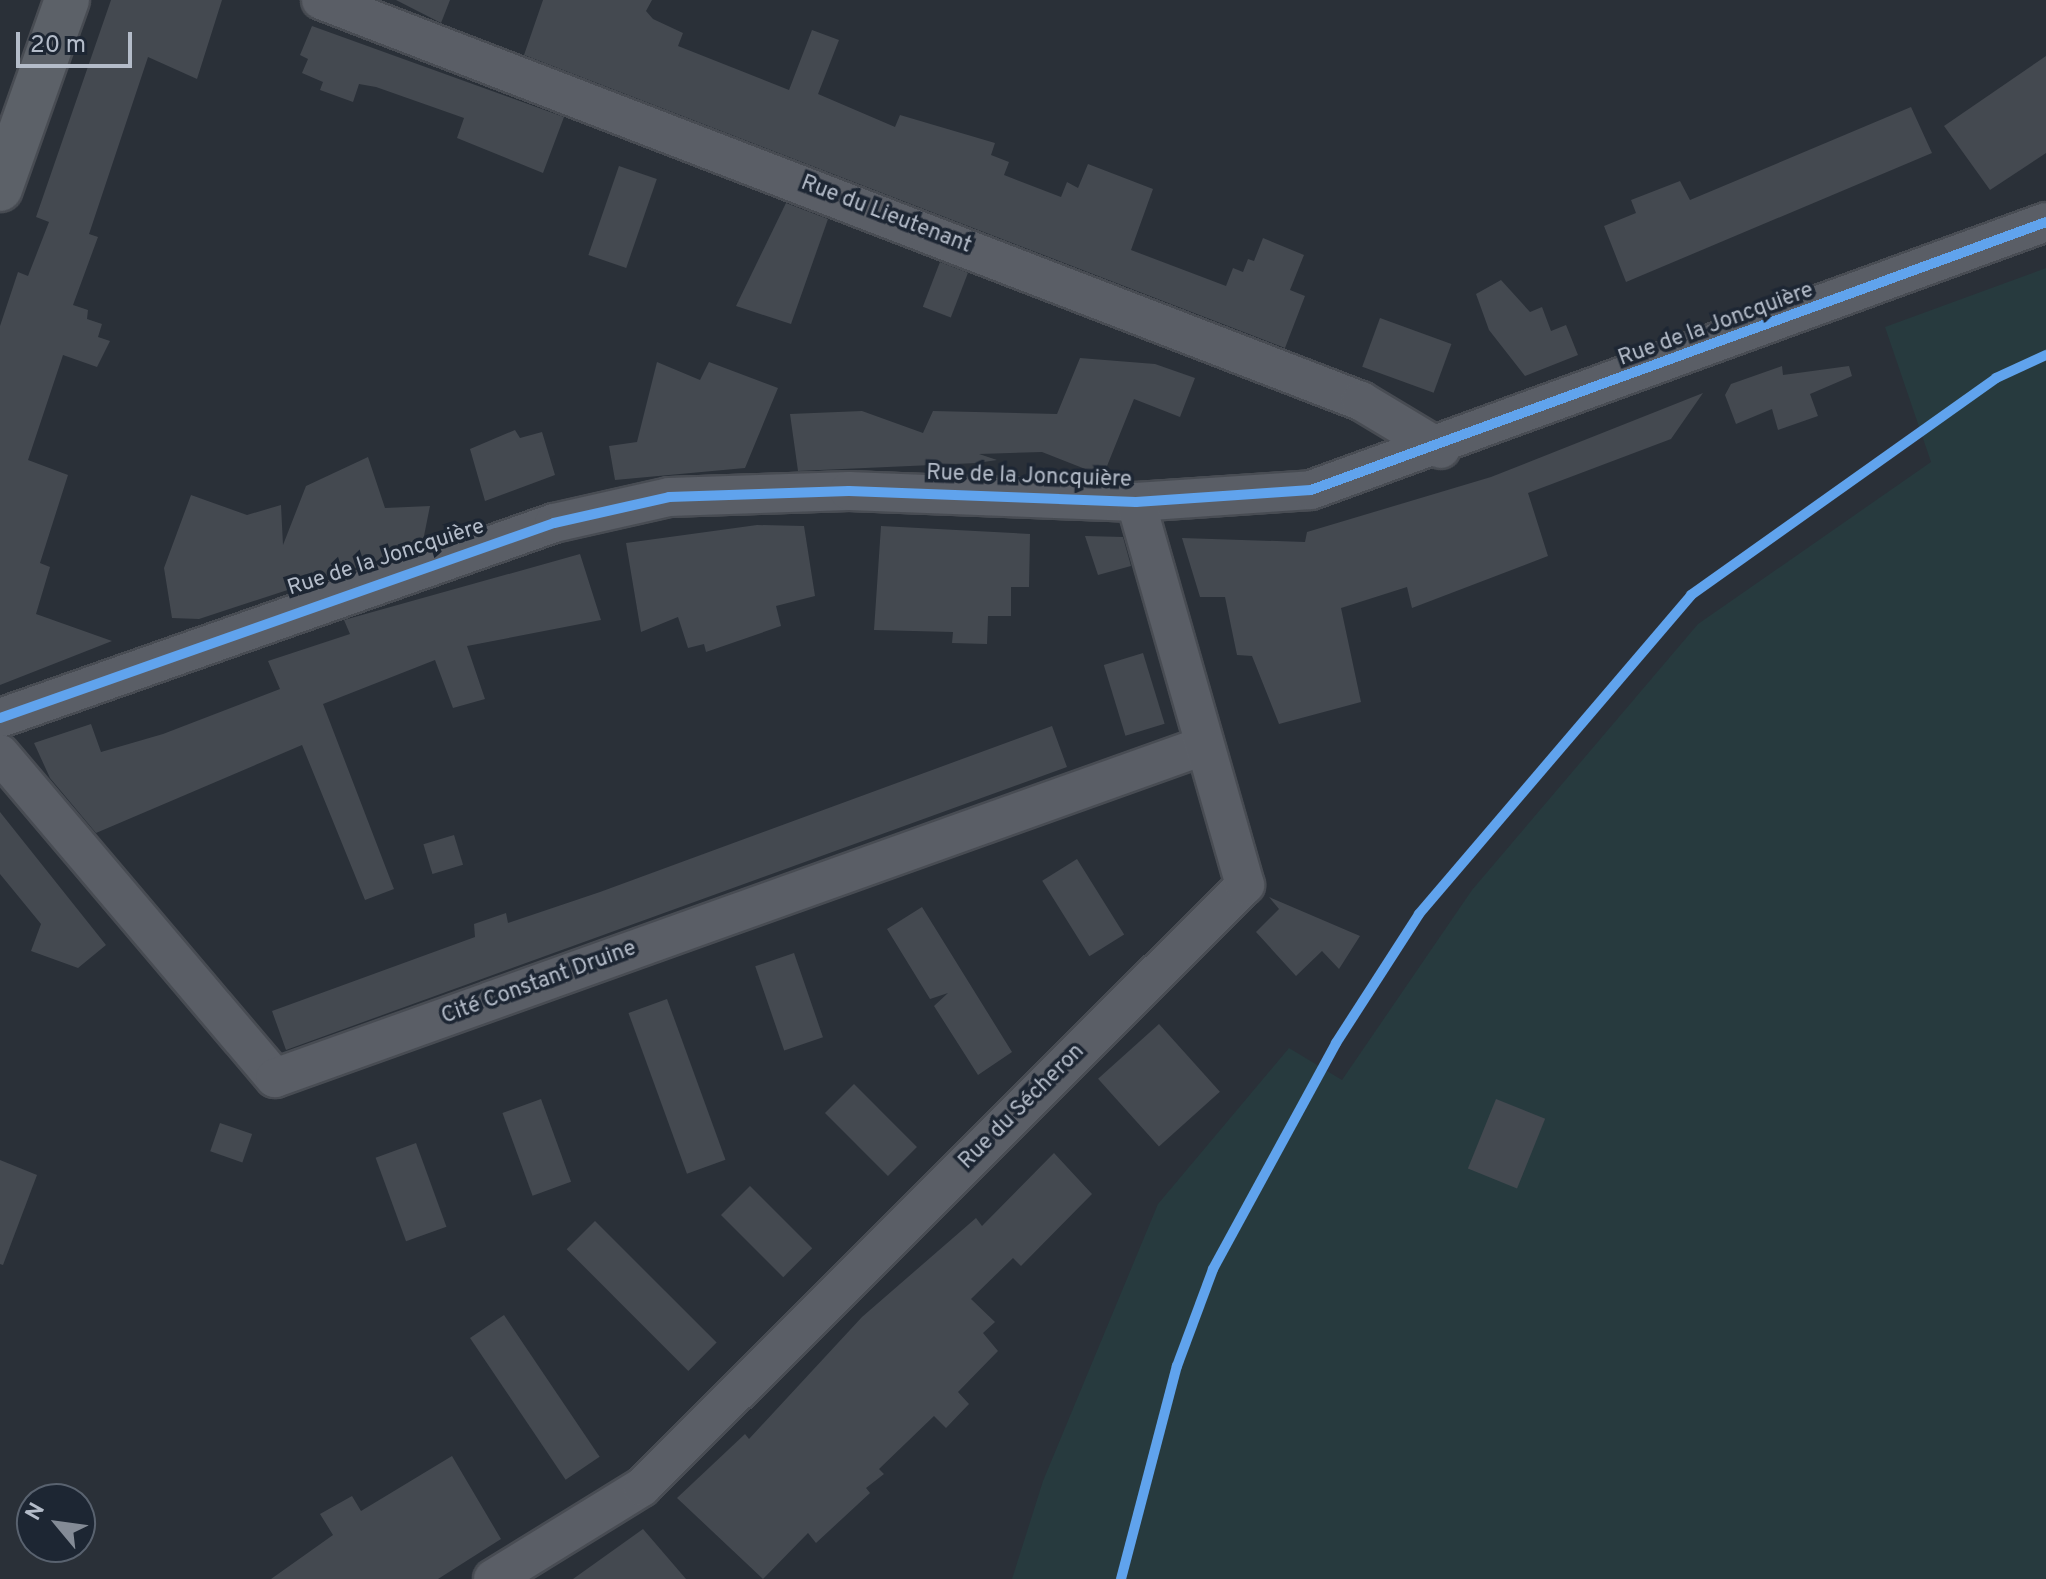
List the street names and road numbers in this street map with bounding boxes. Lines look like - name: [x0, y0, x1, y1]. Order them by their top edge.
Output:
- street label: Rue du Lieutenant: [797, 170, 975, 260]
- street label: Rue de la Joncquière: [1615, 277, 1817, 373]
- street label: Rue de la Joncquière: [926, 460, 1132, 494]
- street label: Rue de la Joncquière: [284, 514, 488, 602]
- street label: Cité Constant Druine: [438, 935, 640, 1031]
- street label: Rue du Sécheron: [954, 1039, 1090, 1175]

